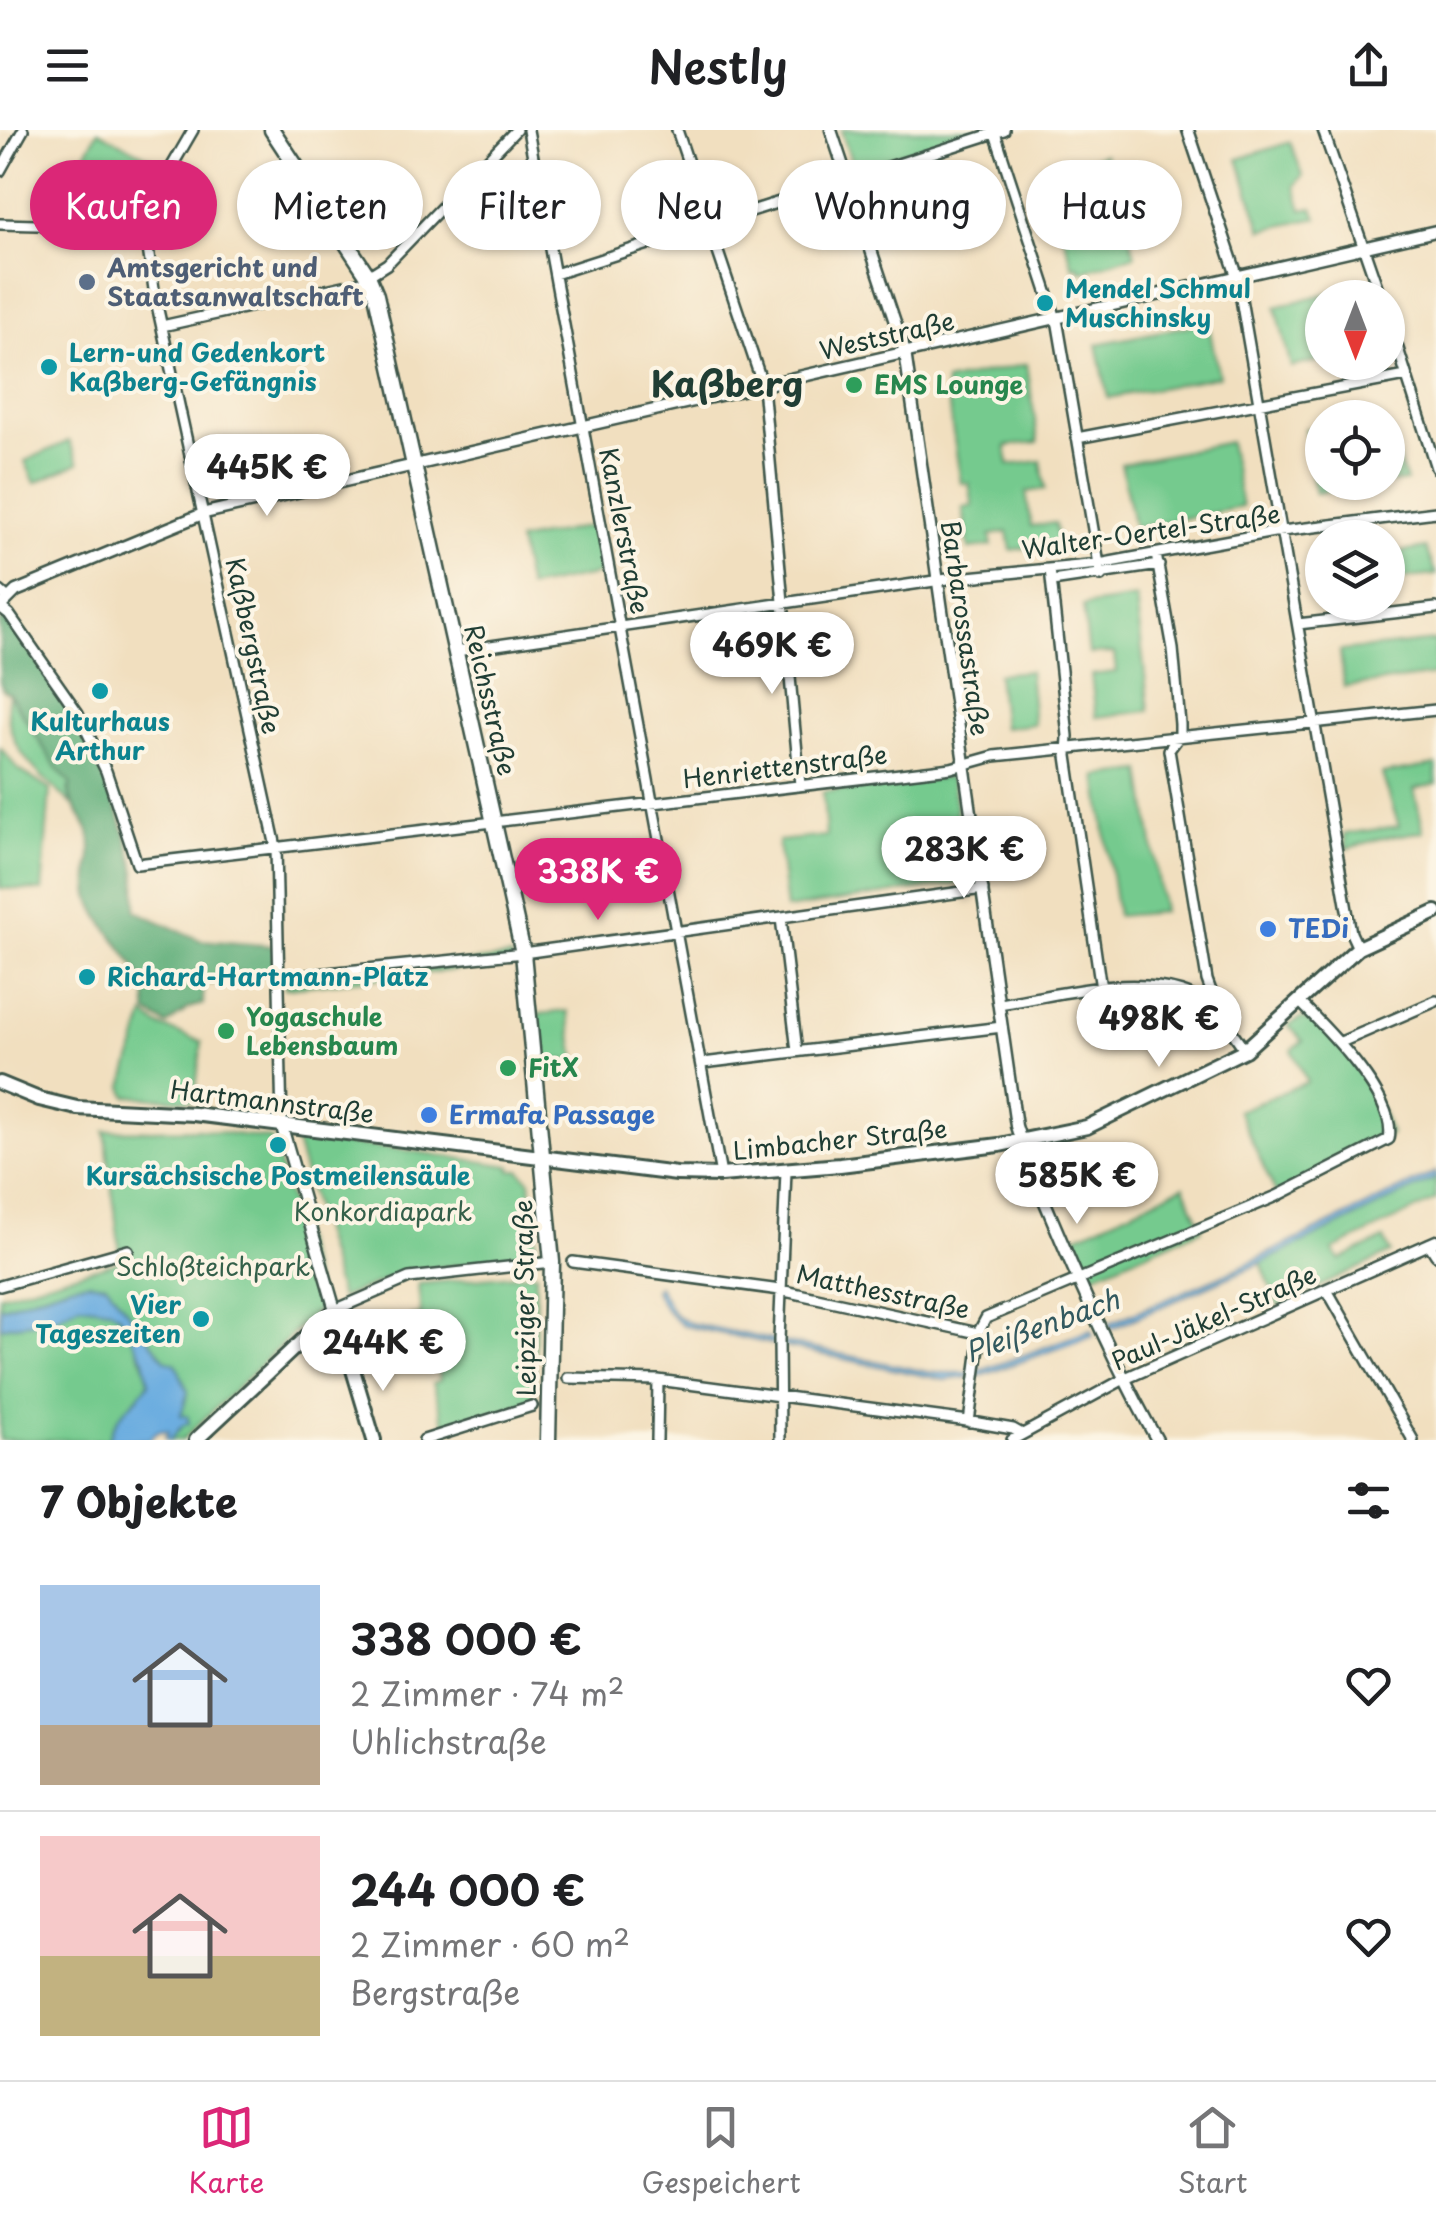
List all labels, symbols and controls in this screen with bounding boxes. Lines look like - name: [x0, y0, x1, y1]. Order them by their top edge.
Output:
- text: Nestly: [648, 31, 788, 99]
- icon: menu: [40, 38, 95, 93]
- icon: share: [1341, 38, 1396, 93]
- chip: Kaufen: [30, 160, 217, 250]
- chip: Mieten: [237, 160, 423, 250]
- chip: Filter: [443, 160, 601, 250]
- chip: Neu: [621, 160, 758, 250]
- chip: Wohnung: [778, 160, 1006, 250]
- chip: Haus: [1026, 160, 1182, 250]
- place label: Amtsgericht und Staatsanwaltschaft: [106, 248, 364, 315]
- place label: Mendel Schmul Muschinsky: [1065, 269, 1251, 336]
- marker: Amtsgericht und Staatsanwaltschaft: [76, 271, 98, 293]
- north arrow: [1305, 280, 1405, 380]
- map controls: [1305, 280, 1405, 620]
- marker: Mendel Schmul Muschinsky: [1034, 292, 1056, 314]
- street label: Weststraße: [816, 301, 958, 369]
- place label: Lern-und Gedenkort Kaßberg-Gefängnis: [69, 333, 325, 400]
- marker: Lern-und Gedenkort Kaßberg-Gefängnis: [38, 356, 60, 378]
- district label: Kaßberg: [651, 356, 803, 409]
- place label: EMS Lounge: [874, 365, 1024, 403]
- marker: EMS Lounge: [843, 374, 865, 396]
- button: locate: [1305, 400, 1405, 500]
- pin: 445K €: [186, 434, 348, 519]
- text: 445K €: [206, 442, 328, 490]
- street label: Kanzlerstraße: [590, 445, 660, 617]
- street label: Walter-Oertel-Straße: [1019, 494, 1283, 568]
- street label: Barbarossastraße: [932, 518, 1000, 738]
- button: layers: [1305, 520, 1405, 620]
- street label: Kaßbergstraße: [217, 554, 291, 737]
- pin: 469K €: [691, 612, 853, 697]
- street label: Reichsstraße: [455, 620, 527, 779]
- text: 469K €: [712, 620, 832, 668]
- marker: Kulturhaus Arthur: [89, 680, 111, 702]
- place label: Kulturhaus Arthur: [30, 702, 170, 769]
- street label: Henriettenstraße: [680, 735, 889, 797]
- pin: 283K €: [883, 816, 1045, 901]
- text: 283K €: [903, 824, 1025, 872]
- pin: 338K €: [517, 838, 679, 923]
- text: 338K €: [537, 846, 659, 894]
- place label: TEDi: [1288, 909, 1349, 947]
- marker: TEDi: [1257, 918, 1279, 940]
- place label: Richard-Hartmann-Platz: [107, 957, 429, 995]
- marker: Richard-Hartmann-Platz: [76, 966, 98, 988]
- pin: 498K €: [1078, 985, 1240, 1070]
- text: 498K €: [1098, 993, 1220, 1041]
- place label: Yogaschule Lebensbaum: [246, 997, 398, 1064]
- marker: Yogaschule Lebensbaum: [215, 1020, 237, 1042]
- place label: FitX: [528, 1048, 579, 1086]
- marker: FitX: [497, 1057, 519, 1079]
- street label: Hartmannstraße: [168, 1070, 376, 1132]
- place label: Ermafa Passage: [449, 1095, 655, 1133]
- marker: Ermafa Passage: [418, 1104, 440, 1126]
- street label: Limbacher Straße: [731, 1109, 949, 1169]
- marker: Kursächsische Postmeilensäule: [267, 1134, 289, 1156]
- pin: 585K €: [996, 1142, 1158, 1227]
- text: 585K €: [1017, 1150, 1137, 1198]
- place label: Kursächsische Postmeilensäule: [86, 1156, 471, 1194]
- park label: Konkordiapark: [294, 1192, 472, 1230]
- street label: Leipziger Straße: [503, 1199, 545, 1397]
- park label: Schloßteichpark: [116, 1247, 310, 1285]
- street label: Matthesstraße: [793, 1254, 973, 1328]
- street label: Paul-Jäkel-Straße: [1105, 1255, 1322, 1379]
- water label: Pleißenbach: [958, 1277, 1125, 1372]
- place label: Vier Tageszeiten: [35, 1285, 181, 1352]
- marker: Vier Tageszeiten: [190, 1308, 212, 1330]
- pin: 244K €: [302, 1309, 464, 1394]
- text: 244K €: [322, 1317, 444, 1365]
- text: 7 Objekte: [40, 1469, 238, 1532]
- icon: filters: [1341, 1473, 1396, 1528]
- text: 338 000 €: [350, 1606, 582, 1669]
- icon: home: [120, 1625, 240, 1745]
- icon: heart: [1341, 1658, 1396, 1713]
- text: 2 Zimmer · 74 m²: [350, 1669, 624, 1717]
- text: Uhlichstraße: [350, 1717, 547, 1765]
- text: 244 000 €: [350, 1857, 585, 1920]
- icon: home: [120, 1876, 240, 1996]
- icon: heart: [1341, 1909, 1396, 1964]
- text: 2 Zimmer · 60 m²: [350, 1920, 630, 1968]
- text: Bergstraße: [350, 1968, 520, 2016]
- tab: Karte: [189, 2100, 264, 2203]
- tab: Gespeichert: [641, 2100, 801, 2203]
- tab: Start: [1178, 2100, 1247, 2203]

